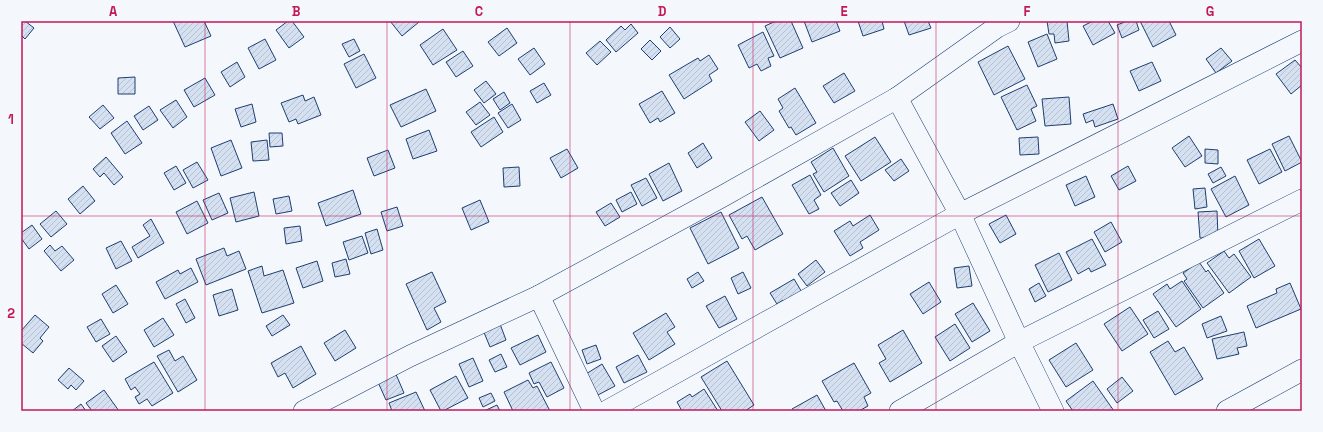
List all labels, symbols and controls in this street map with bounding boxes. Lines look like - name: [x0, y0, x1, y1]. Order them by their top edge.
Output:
- text: A: [109, 3, 118, 20]
- text: B: [292, 3, 301, 20]
- text: C: [475, 3, 483, 20]
- text: D: [658, 3, 667, 20]
- text: E: [840, 3, 848, 20]
- text: F: [1024, 3, 1031, 20]
- text: G: [1206, 3, 1214, 20]
- text: 1: [8, 111, 14, 128]
- text: 2: [7, 305, 15, 322]

